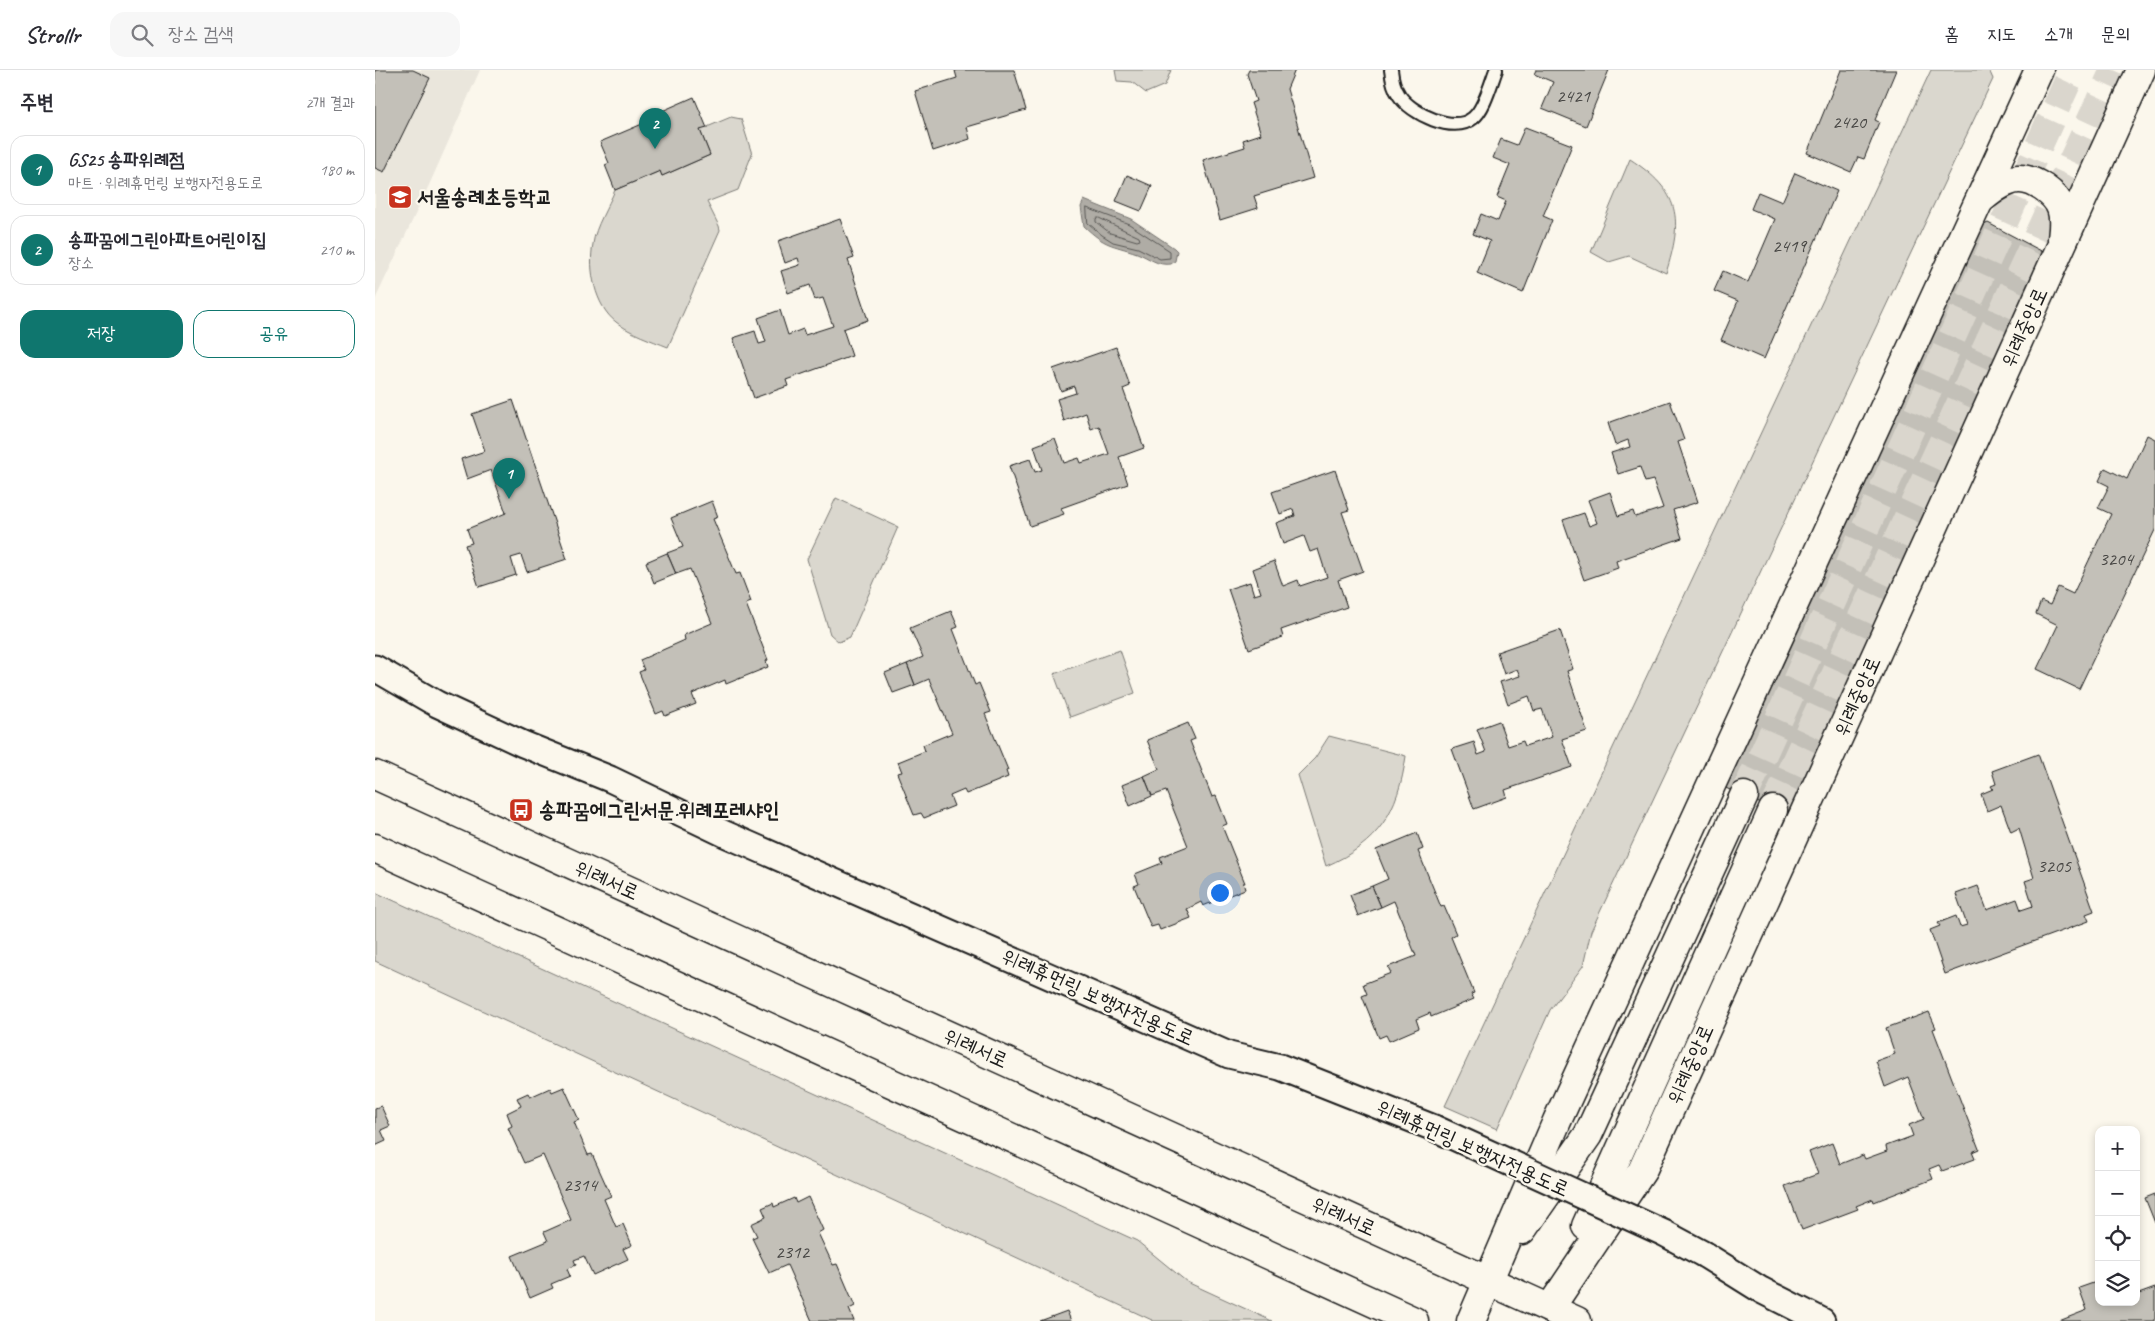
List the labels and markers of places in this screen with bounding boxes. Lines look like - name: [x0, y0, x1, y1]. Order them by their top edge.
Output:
- pin: 2: [639, 108, 671, 149]
- school or university icon: 서울송례초등학교: [387, 184, 413, 210]
- place label: 서울송례초등학교: [417, 184, 552, 210]
- pin: 1: [493, 458, 525, 499]
- bus stop icon: 송파꿈에그린서문.위례포레샤인: [508, 797, 534, 823]
- place label: 송파꿈에그린서문.위례포레샤인: [539, 797, 780, 823]

